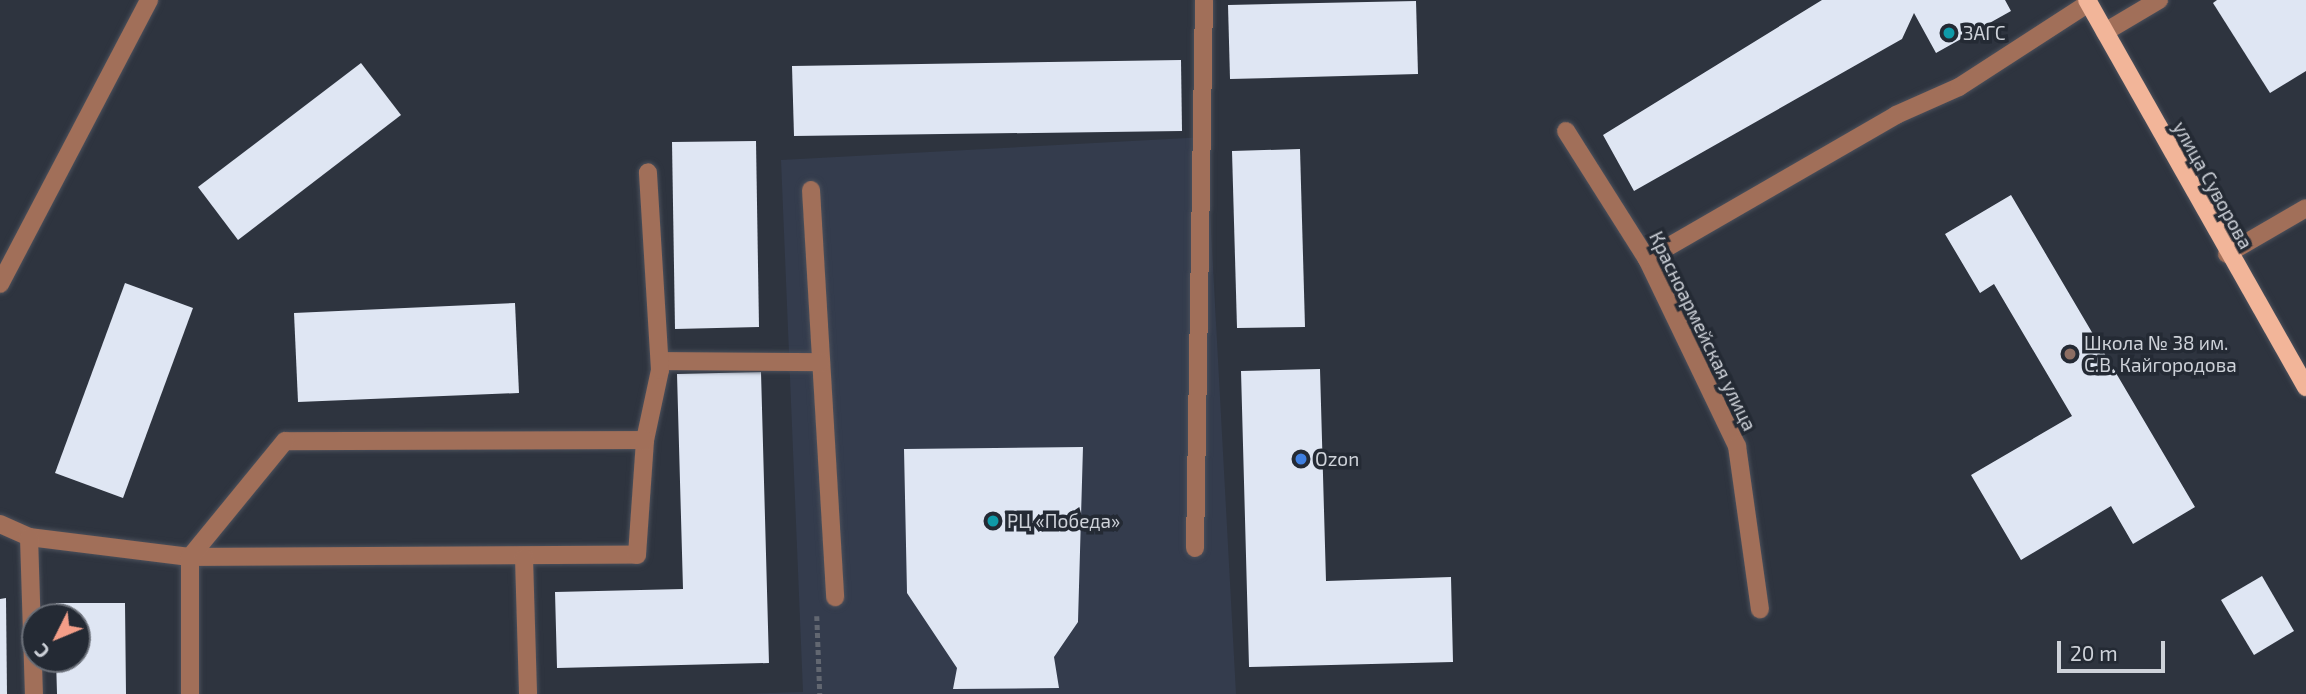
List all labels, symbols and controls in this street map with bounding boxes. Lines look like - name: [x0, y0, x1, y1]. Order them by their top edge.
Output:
- place label: ЗАГС: [1963, 22, 2006, 44]
- marker: ЗАГС: [1941, 25, 1957, 41]
- street label: улица Суворова: [2169, 117, 2257, 253]
- street label: Красноармейская улица: [1645, 228, 1761, 434]
- place label: Школа № 38 им. С.В. Кайгородова: [2084, 332, 2237, 376]
- marker: Школа № 38 им. С.В. Кайгородова: [2062, 346, 2078, 362]
- place label: Ozon: [1315, 448, 1359, 470]
- marker: Ozon: [1293, 451, 1309, 467]
- place label: РЦ «Победа»: [1007, 510, 1120, 532]
- marker: РЦ «Победа»: [985, 513, 1001, 529]
- north arrow: [21, 603, 91, 673]
- scale bar: [2061, 628, 2170, 672]
- text: С: [30, 639, 54, 663]
- text: 20 m: [2070, 640, 2118, 665]

